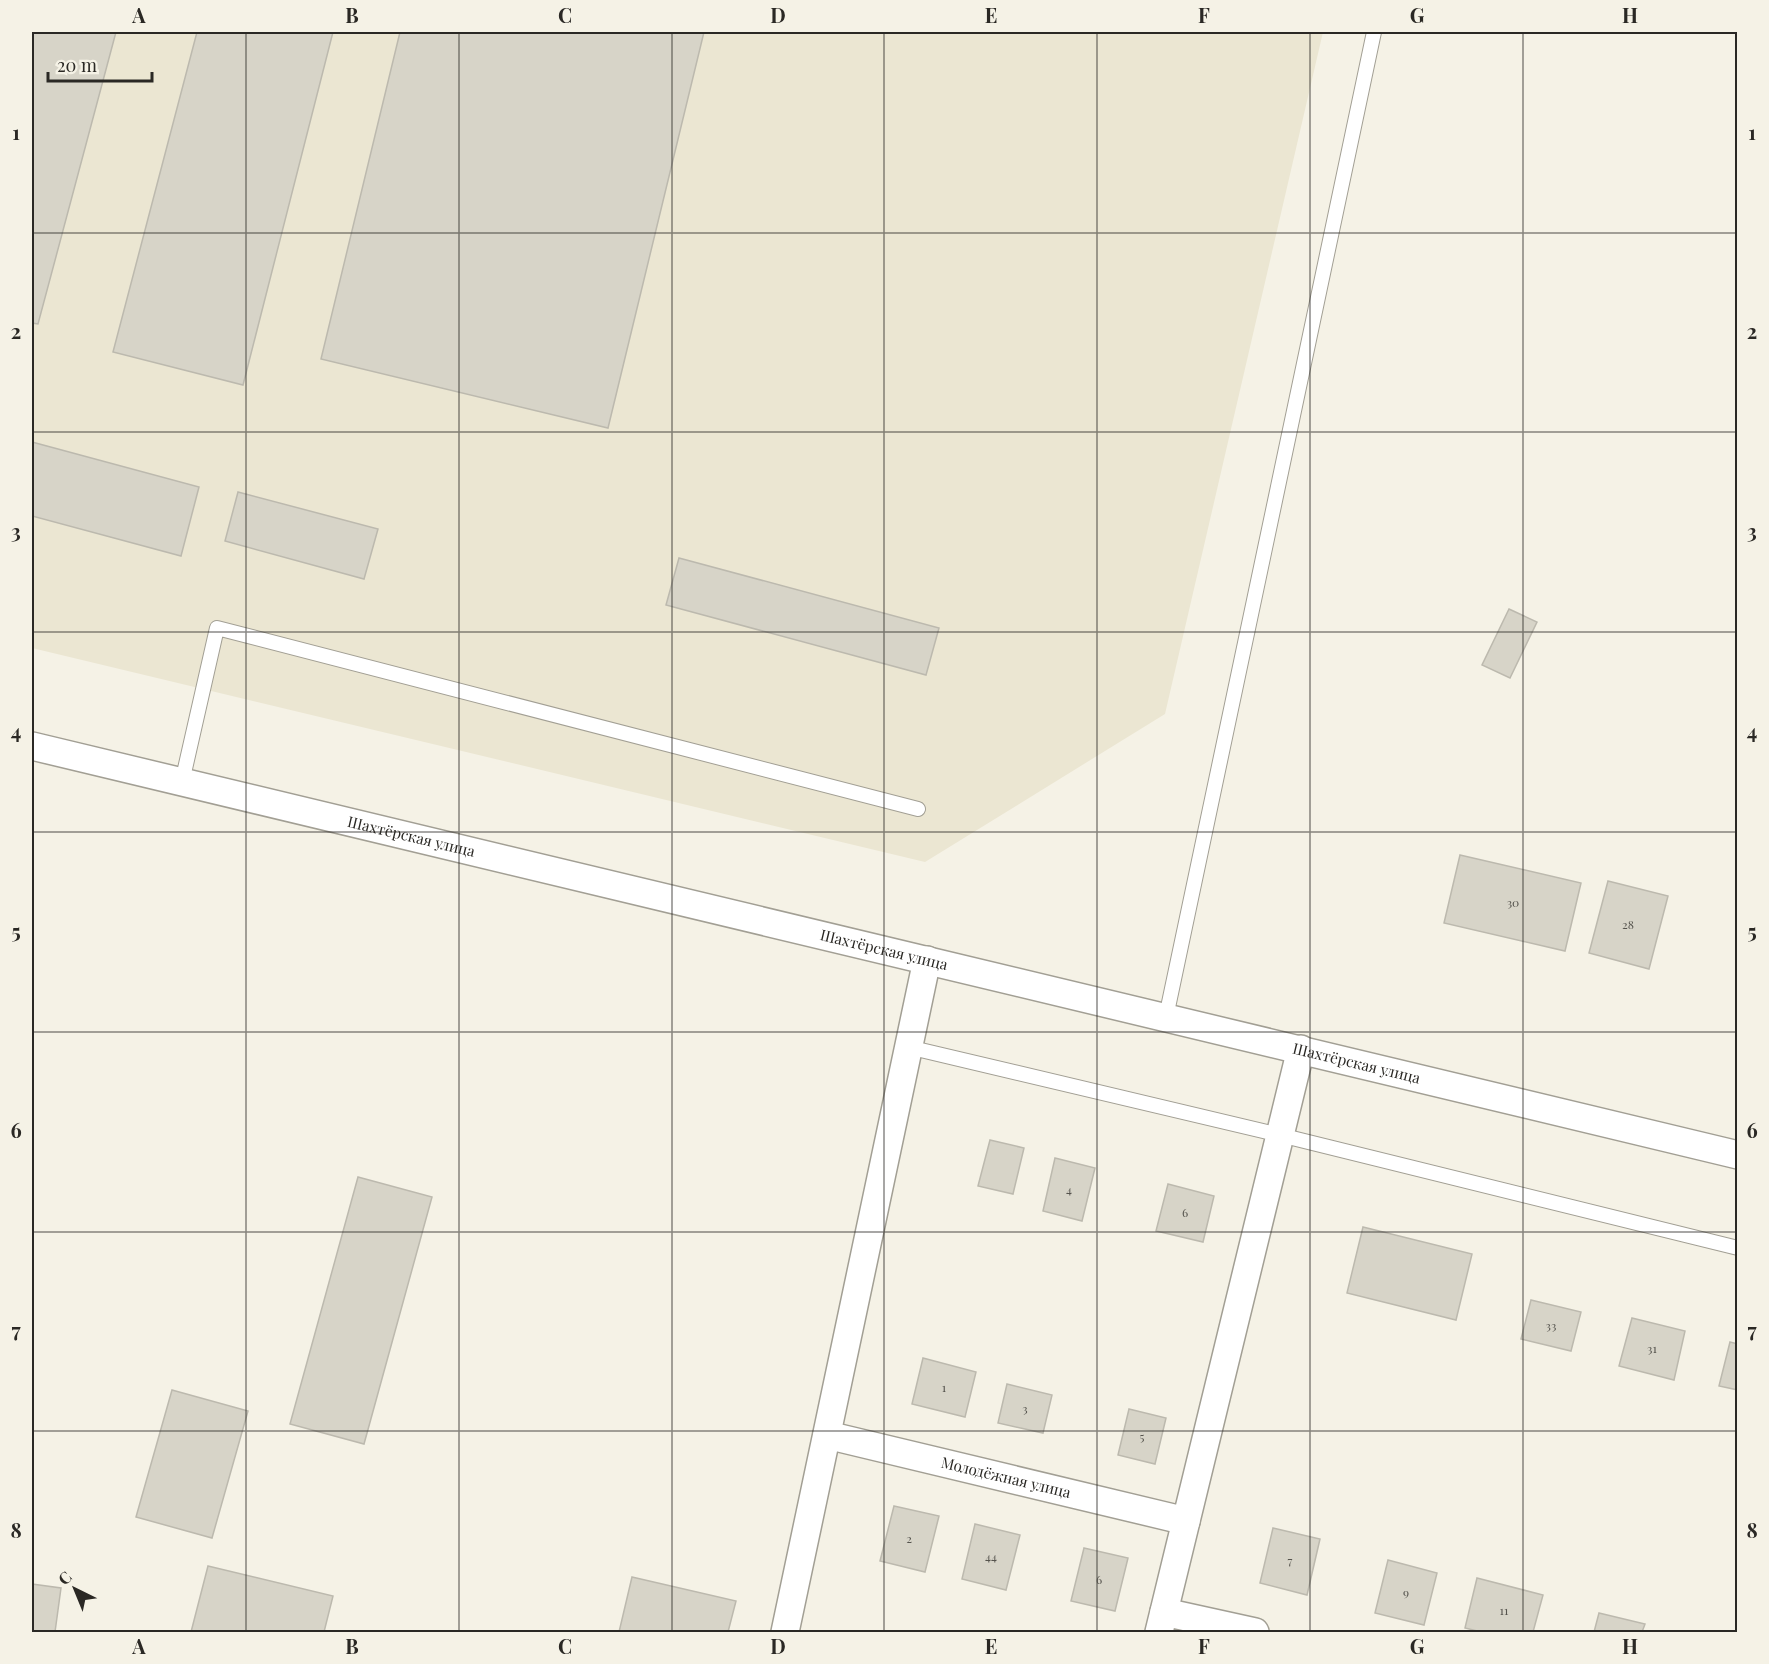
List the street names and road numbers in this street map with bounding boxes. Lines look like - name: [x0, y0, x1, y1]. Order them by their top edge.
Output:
- street label: Шахтёрская улица: [346, 811, 478, 861]
- street label: Шахтёрская улица: [818, 924, 950, 974]
- street label: Шахтёрская улица: [1291, 1038, 1423, 1088]
- street label: Молодёжная улица: [939, 1452, 1074, 1502]

